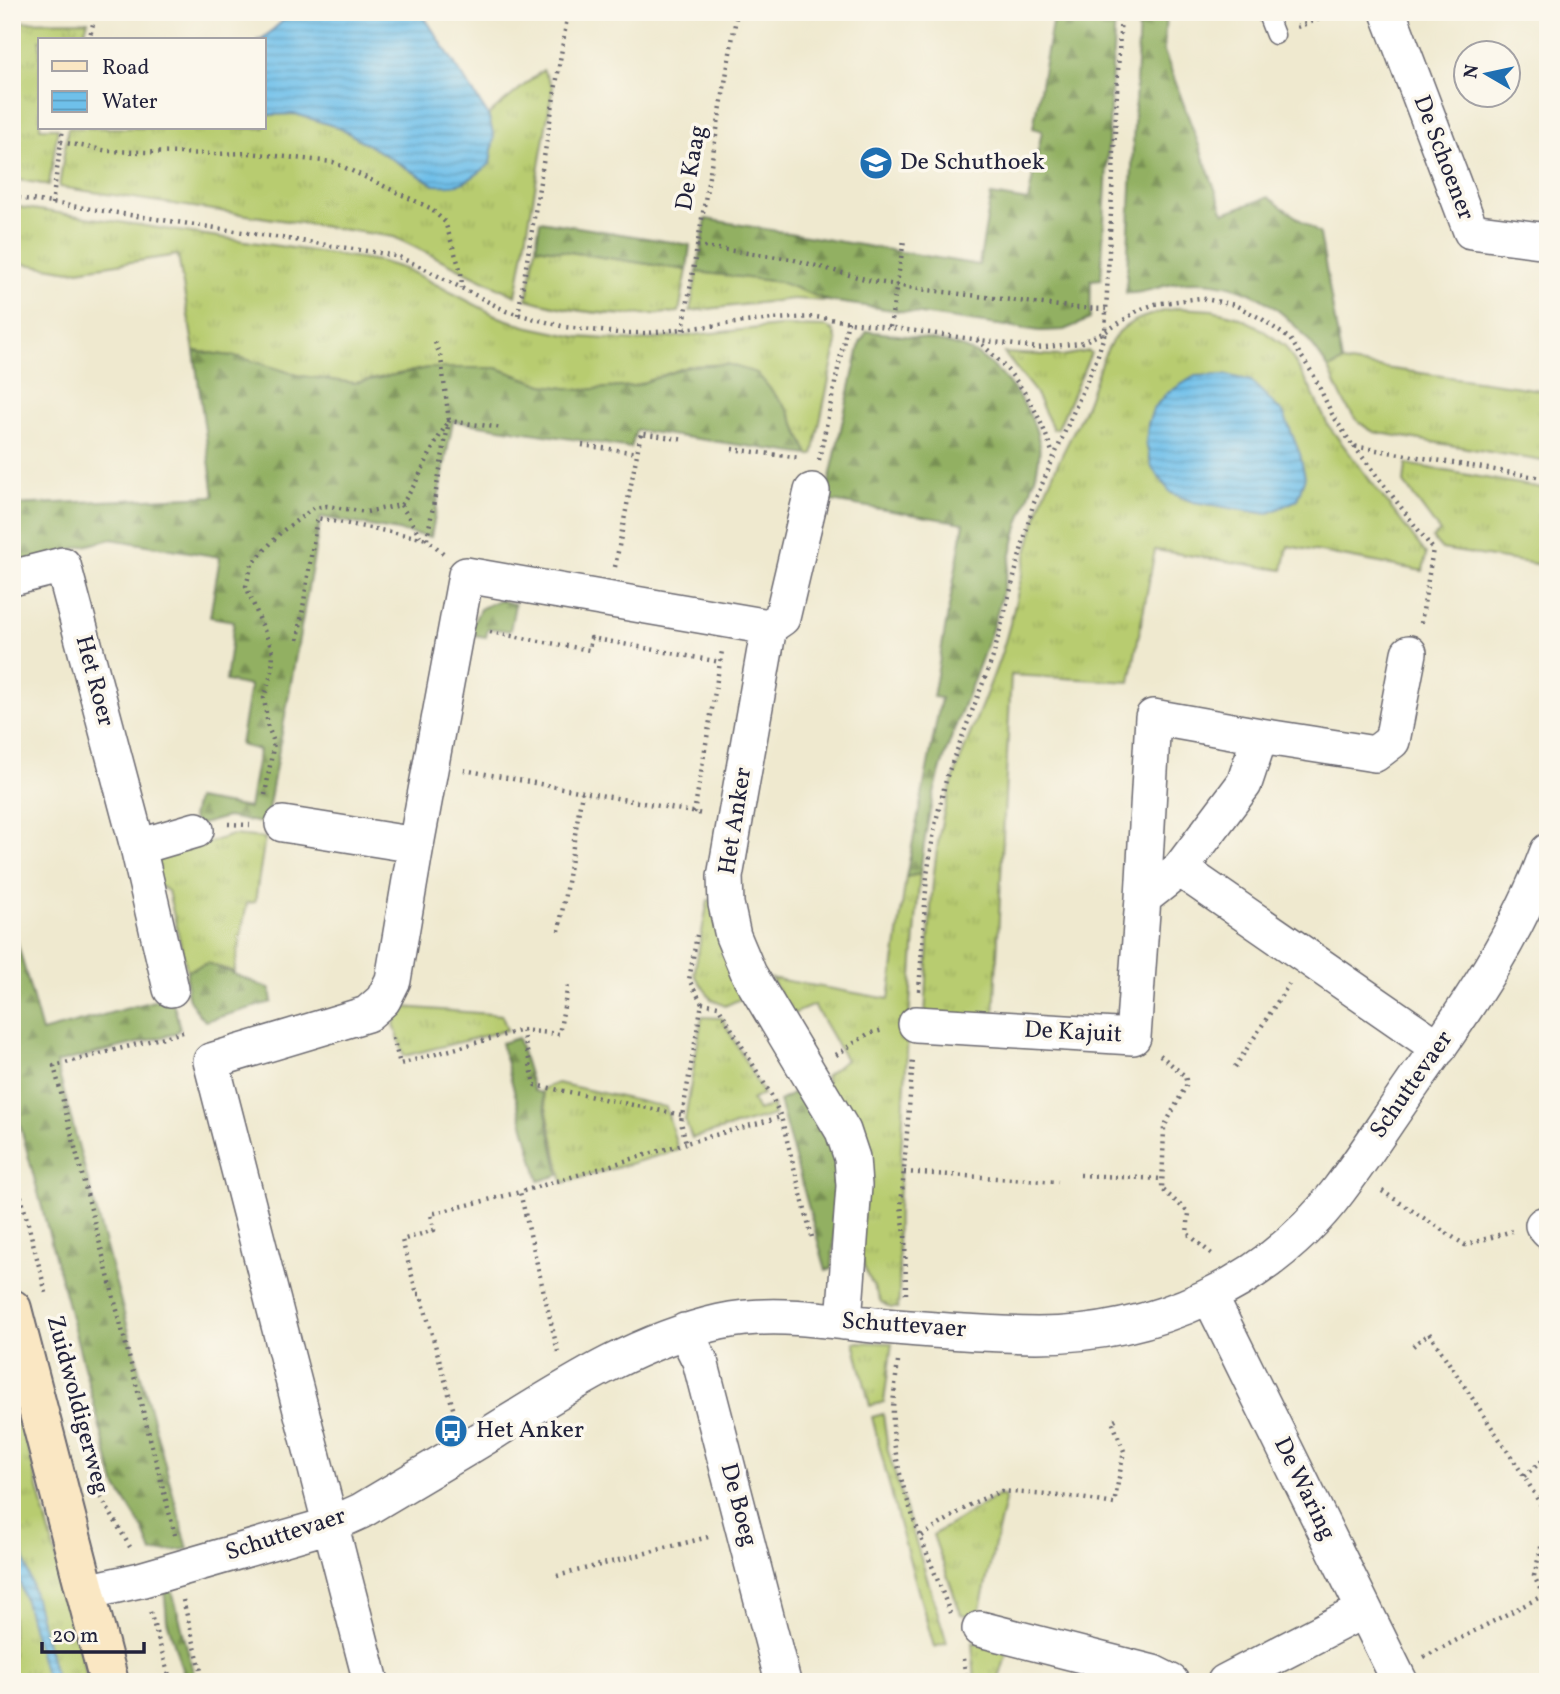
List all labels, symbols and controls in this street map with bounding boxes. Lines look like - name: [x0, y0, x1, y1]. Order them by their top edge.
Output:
- legend: [38, 38, 266, 130]
- north arrow: [1452, 38, 1522, 108]
- text: Road: [102, 54, 149, 83]
- text: N: [1458, 63, 1486, 81]
- text: Water: [102, 88, 158, 117]
- street label: De Schoener: [1404, 91, 1482, 225]
- street label: De Kaag: [668, 123, 716, 213]
- school or university icon: De Schuthoek: [857, 144, 895, 182]
- place label: De Schuthoek: [900, 146, 1045, 180]
- street label: Het Roer: [66, 632, 122, 730]
- street label: Het Anker: [711, 765, 761, 877]
- street label: De Kajuit: [1023, 1013, 1123, 1053]
- street label: Schuttevaer: [1362, 1024, 1462, 1146]
- street label: Schuttevaer: [841, 1305, 967, 1347]
- street label: Zuidwoldigerweg: [37, 1312, 117, 1498]
- bus stop icon: Het Anker: [432, 1412, 470, 1450]
- place label: Het Anker: [476, 1414, 584, 1448]
- street label: De Waring: [1264, 1432, 1344, 1546]
- street label: De Boeg: [711, 1460, 765, 1550]
- street label: Schuttevaer: [221, 1500, 351, 1570]
- scale bar: [42, 1610, 144, 1654]
- text: 20 m: [52, 1622, 98, 1651]

